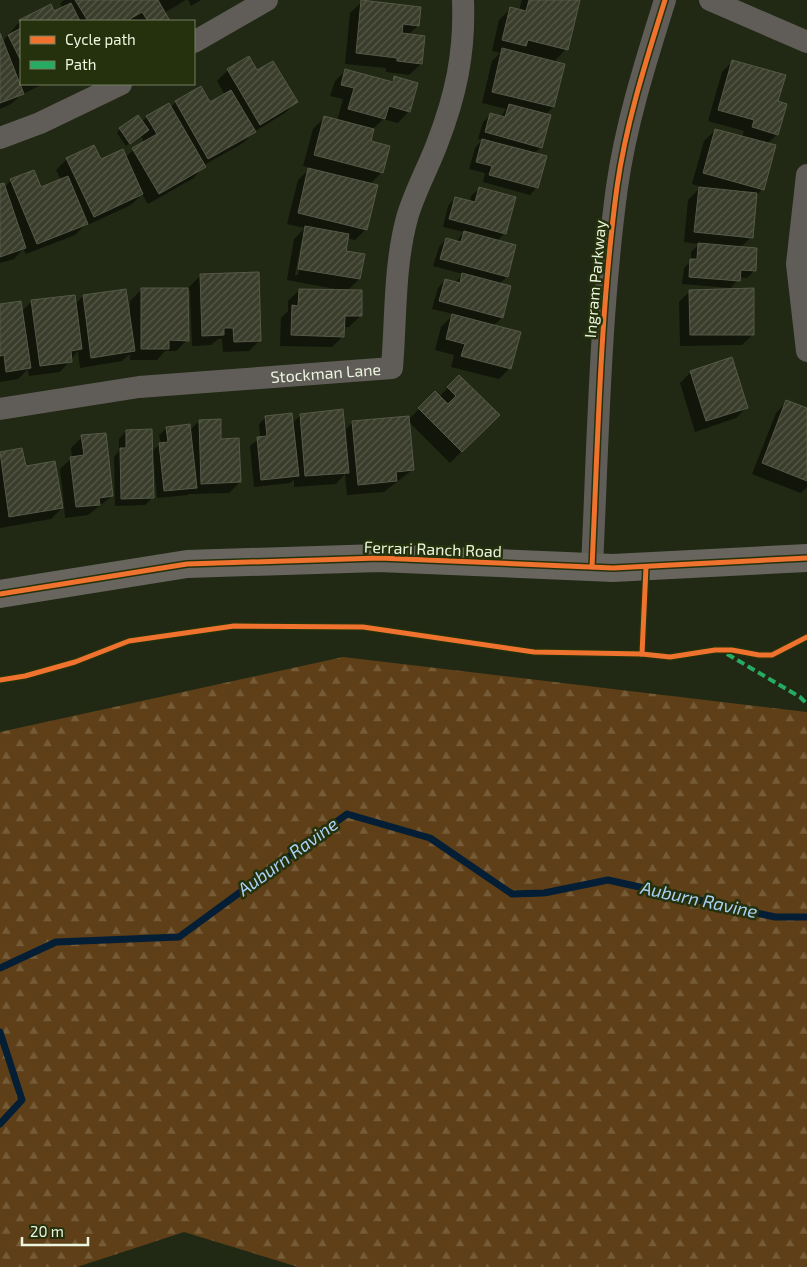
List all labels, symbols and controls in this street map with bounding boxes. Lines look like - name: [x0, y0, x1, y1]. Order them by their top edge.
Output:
- legend: [20, 20, 195, 85]
- text: Cycle path: [65, 30, 136, 48]
- text: Path: [65, 55, 96, 73]
- street label: Ingram Parkway: [580, 219, 609, 339]
- street label: Stockman Lane: [270, 359, 382, 386]
- street label: Ferrari Ranch Road: [364, 537, 502, 560]
- water label: Auburn Ravine: [232, 812, 342, 901]
- water label: Auburn Ravine: [638, 876, 760, 922]
- scale bar: [22, 1214, 89, 1246]
- text: 20 m: [30, 1222, 64, 1240]

